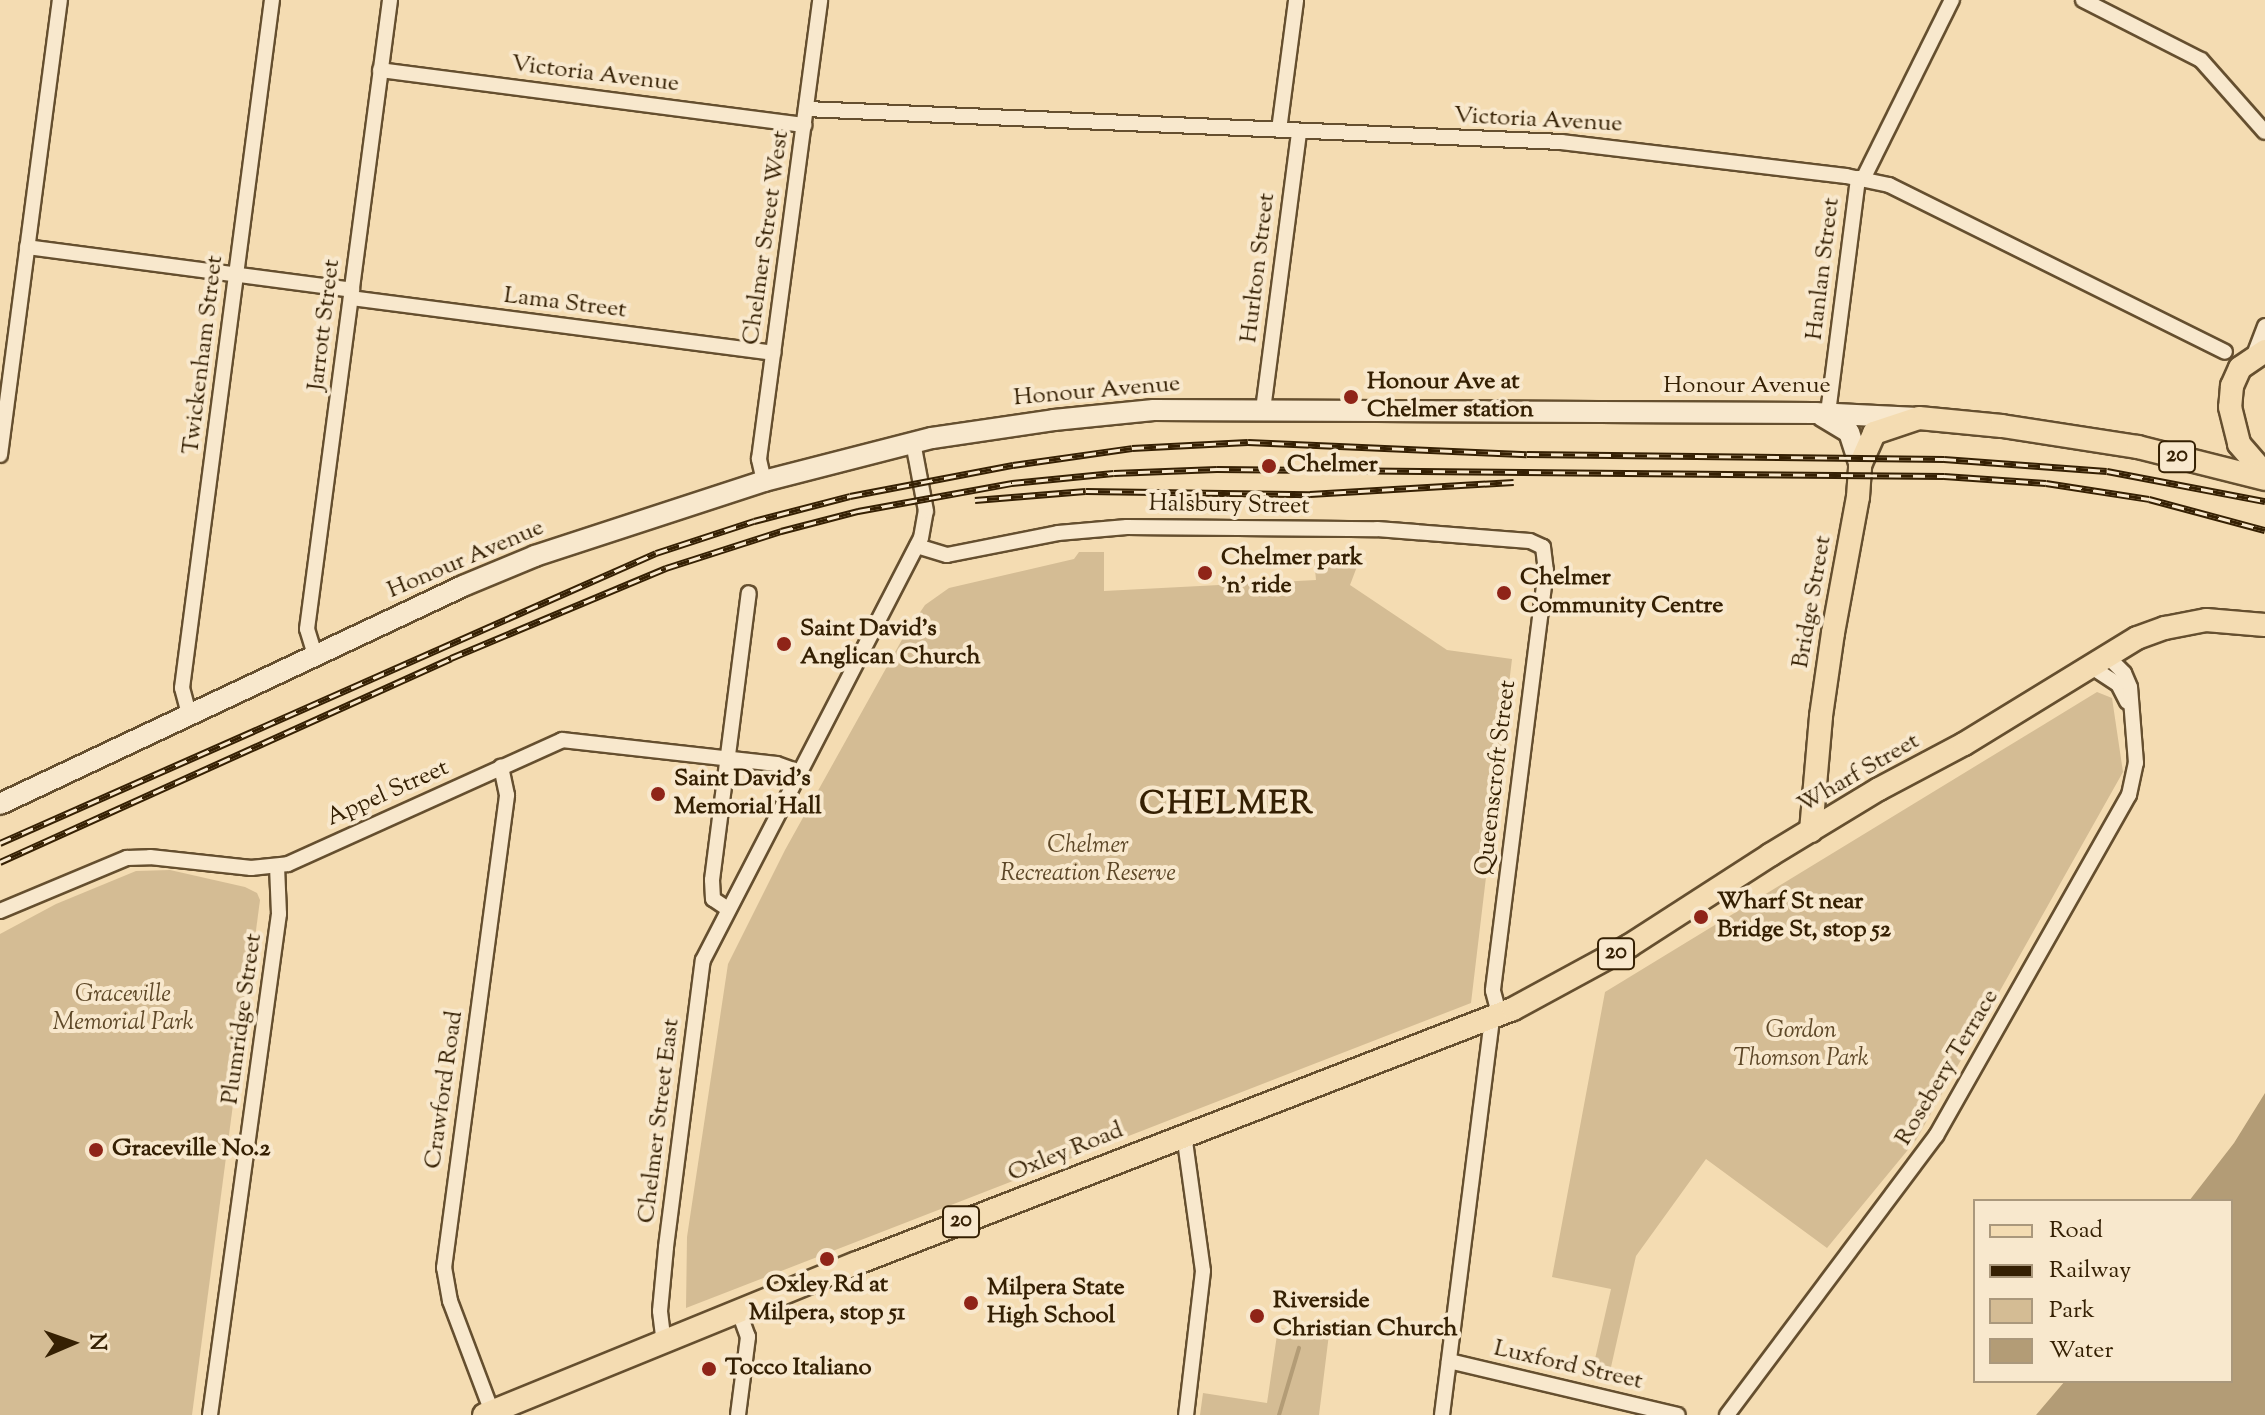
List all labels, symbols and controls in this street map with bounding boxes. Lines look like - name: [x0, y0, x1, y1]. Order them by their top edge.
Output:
- street label: Victoria Avenue: [509, 50, 681, 100]
- street label: Victoria Avenue: [1453, 102, 1623, 140]
- street label: Chelmer Street West: [738, 129, 796, 347]
- street label: Hurlton Street: [1236, 191, 1282, 345]
- street label: Hanlan Street: [1801, 196, 1847, 342]
- street label: Twickenham Street: [178, 254, 230, 456]
- street label: Jarrott Street: [303, 258, 347, 392]
- street label: Lama Street: [502, 282, 628, 326]
- place label: Honour Ave at Chelmer station: [1367, 369, 1534, 425]
- street label: Honour Avenue: [1012, 370, 1182, 414]
- street label: Honour Avenue: [1663, 373, 1831, 401]
- marker: Honour Ave at Chelmer station: [1342, 388, 1360, 406]
- road number: 20: [2157, 439, 2197, 475]
- place label: Chelmer: [1287, 452, 1378, 480]
- marker: Chelmer: [1258, 455, 1280, 477]
- street label: Halsbury Street: [1148, 490, 1310, 522]
- street label: Honour Avenue: [383, 514, 549, 606]
- street label: Bridge Street: [1787, 534, 1839, 670]
- place label: Chelmer park 'n' ride: [1221, 545, 1363, 601]
- marker: Chelmer park 'n' ride: [1196, 564, 1214, 582]
- place label: Chelmer Community Centre: [1520, 565, 1723, 621]
- marker: Chelmer Community Centre: [1495, 584, 1513, 602]
- place label: Saint David's Anglican Church: [800, 616, 981, 672]
- marker: Saint David's Anglican Church: [775, 635, 793, 653]
- street label: Queenscroft Street: [1471, 679, 1523, 877]
- street label: Wharf Street: [1793, 728, 1925, 820]
- street label: Appel Street: [323, 754, 453, 834]
- place label: Saint David's Memorial Hall: [674, 766, 822, 822]
- marker: Saint David's Memorial Hall: [649, 785, 667, 803]
- district label: CHELMER: [1139, 786, 1315, 824]
- park label: Chelmer Recreation Reserve: [1000, 833, 1176, 889]
- place label: Wharf St near Bridge St, stop 52: [1717, 889, 1891, 945]
- marker: Wharf St near Bridge St, stop 52: [1692, 908, 1710, 926]
- street label: Plumridge Street: [217, 932, 269, 1106]
- road number: 20: [1596, 936, 1636, 972]
- park label: Graceville Memorial Park: [52, 982, 194, 1038]
- street label: Rosebery Terrace: [1890, 985, 2006, 1151]
- street label: Crawford Road: [420, 1009, 470, 1171]
- street label: Chelmer Street East: [633, 1017, 687, 1225]
- park label: Gordon Thomson Park: [1733, 1018, 1869, 1074]
- street label: Oxley Road: [1004, 1117, 1128, 1189]
- place label: Graceville No.2: [112, 1136, 270, 1164]
- marker: Graceville No.2: [87, 1141, 105, 1159]
- legend: [1973, 1199, 2233, 1383]
- road number: 20: [941, 1204, 981, 1240]
- text: Road: [2049, 1214, 2103, 1248]
- marker: Oxley Rd at Milpera, stop 51: [818, 1250, 836, 1268]
- text: Railway: [2049, 1254, 2131, 1288]
- place label: Oxley Rd at Milpera, stop 51: [749, 1272, 905, 1328]
- place label: Milpera State High School: [987, 1275, 1125, 1331]
- place label: Riverside Christian Church: [1273, 1288, 1458, 1344]
- marker: Milpera State High School: [962, 1294, 980, 1312]
- text: Park: [2049, 1294, 2095, 1328]
- north arrow: [32, 1303, 112, 1383]
- marker: Riverside Christian Church: [1248, 1307, 1266, 1325]
- text: N: [80, 1333, 112, 1351]
- text: Water: [2049, 1334, 2113, 1368]
- street label: Luxford Street: [1491, 1335, 1645, 1397]
- place label: Tocco Italiano: [725, 1355, 872, 1383]
- marker: Tocco Italiano: [700, 1360, 718, 1378]

